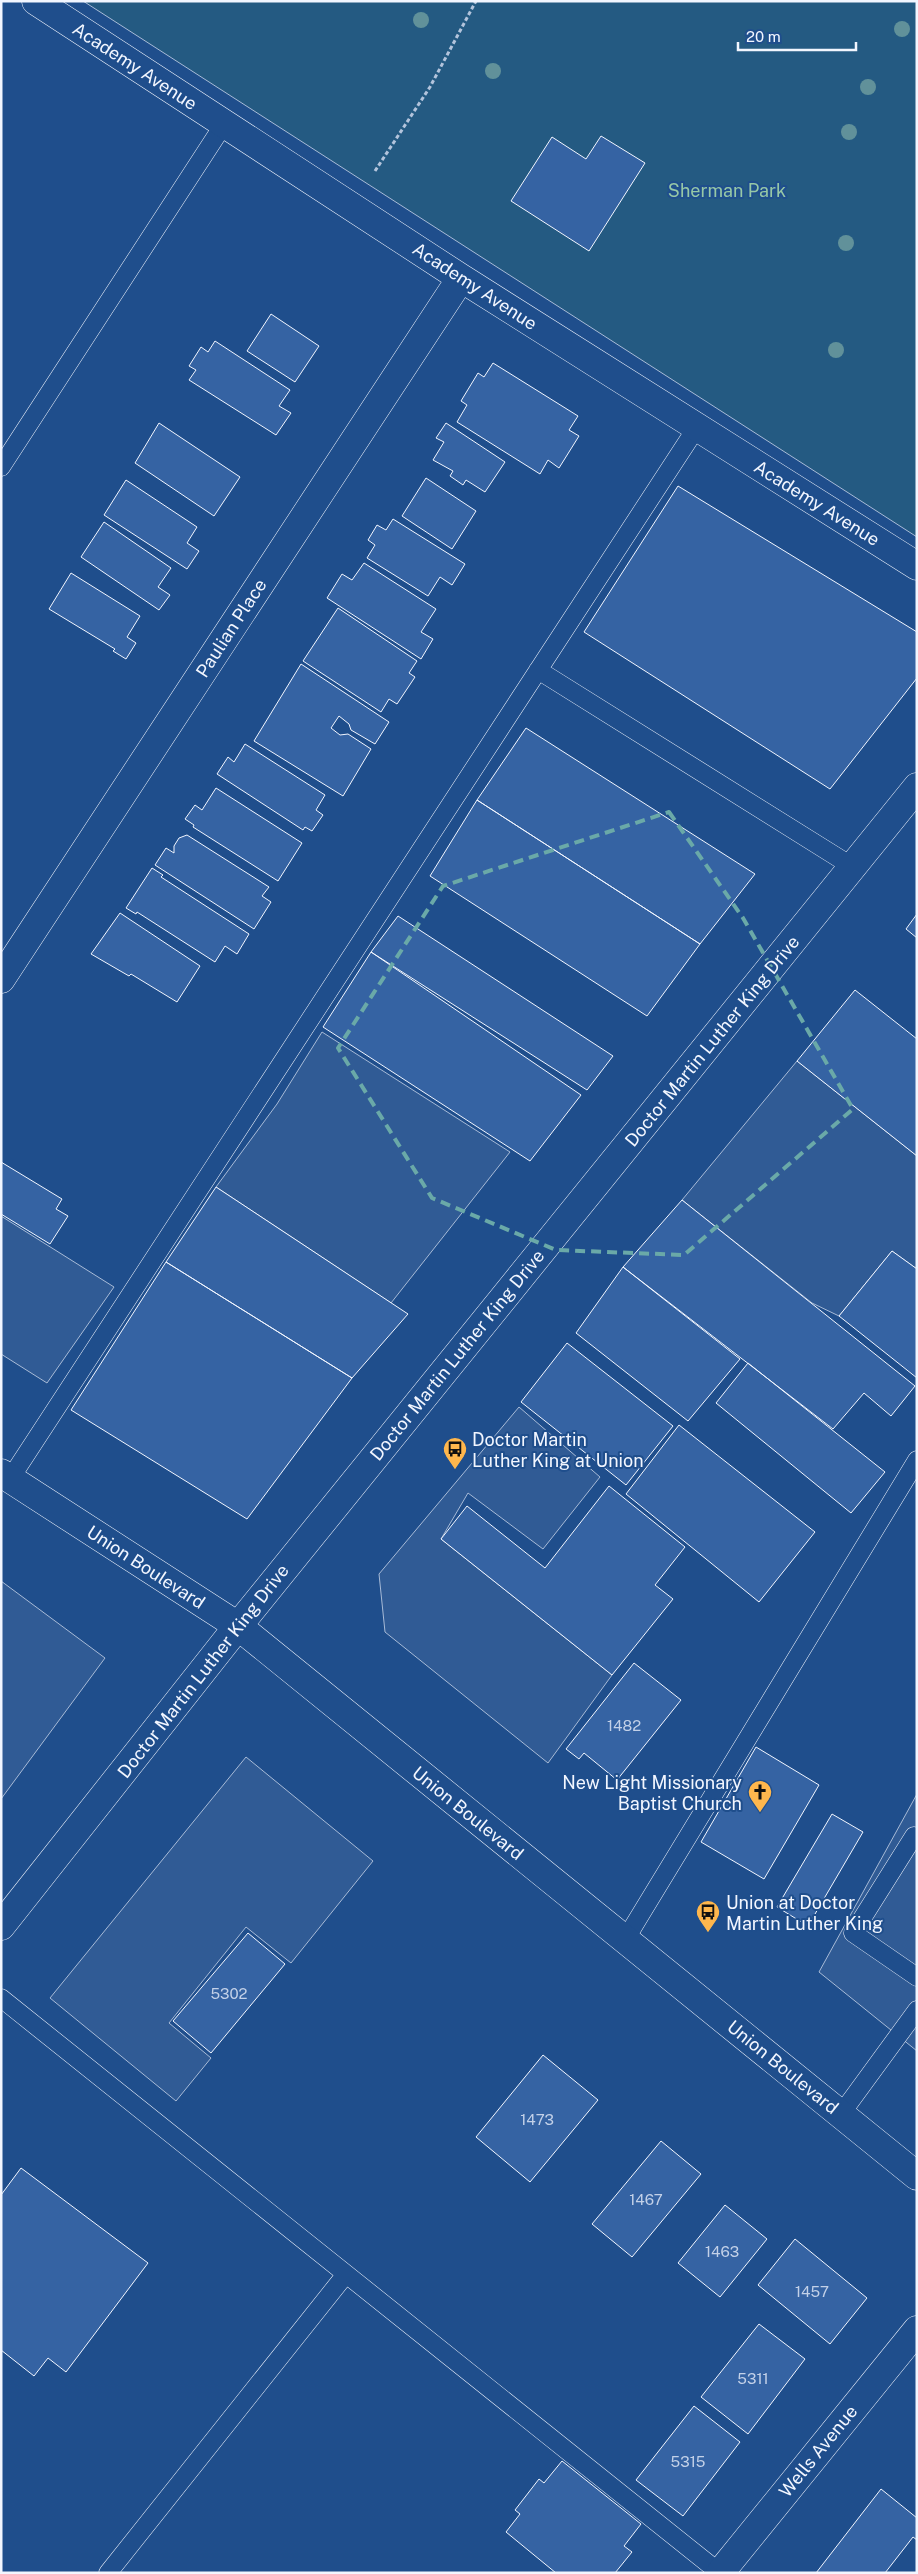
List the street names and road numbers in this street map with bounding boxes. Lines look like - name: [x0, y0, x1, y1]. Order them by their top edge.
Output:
- street label: Academy Avenue: [69, 18, 201, 114]
- street label: Academy Avenue: [409, 238, 541, 334]
- street label: Academy Avenue: [750, 456, 884, 550]
- street label: Paulian Place: [191, 575, 271, 681]
- street label: Doctor Martin Luther King Drive: [620, 931, 804, 1151]
- street label: Doctor Martin Luther King Drive: [365, 1245, 549, 1465]
- street label: Union Boulevard: [83, 1521, 209, 1613]
- street label: Doctor Martin Luther King Drive: [113, 1560, 293, 1782]
- street label: Union Boulevard: [408, 1762, 528, 1864]
- street label: Union Boulevard: [723, 2016, 843, 2118]
- street label: Wells Avenue: [775, 2401, 861, 2501]

